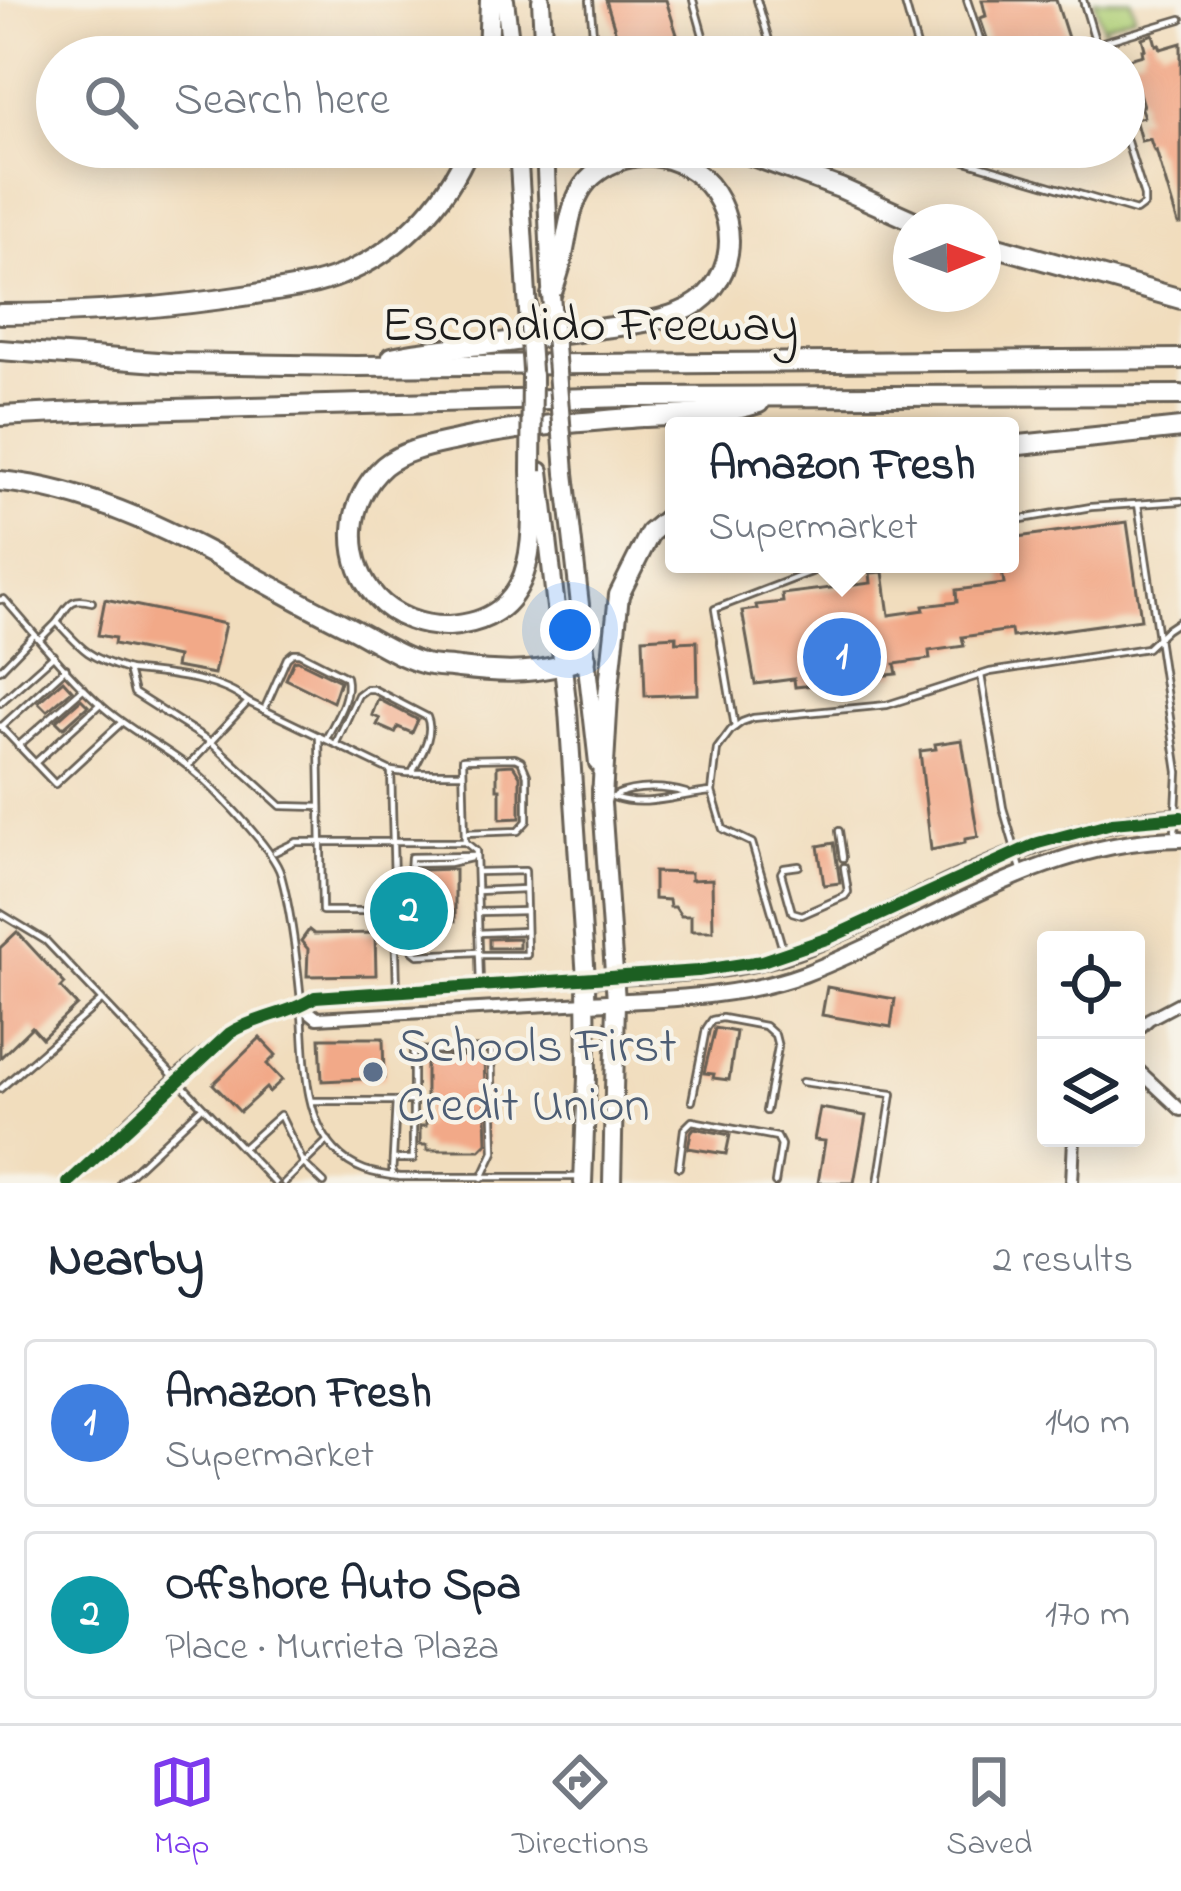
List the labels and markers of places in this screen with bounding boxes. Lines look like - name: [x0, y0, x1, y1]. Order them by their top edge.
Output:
- pin: 1: [803, 612, 881, 702]
- pin: 2: [370, 866, 448, 956]
- place label: Schools First Credit Union: [397, 1011, 677, 1145]
- marker: Schools First Credit Union: [360, 1059, 386, 1085]

